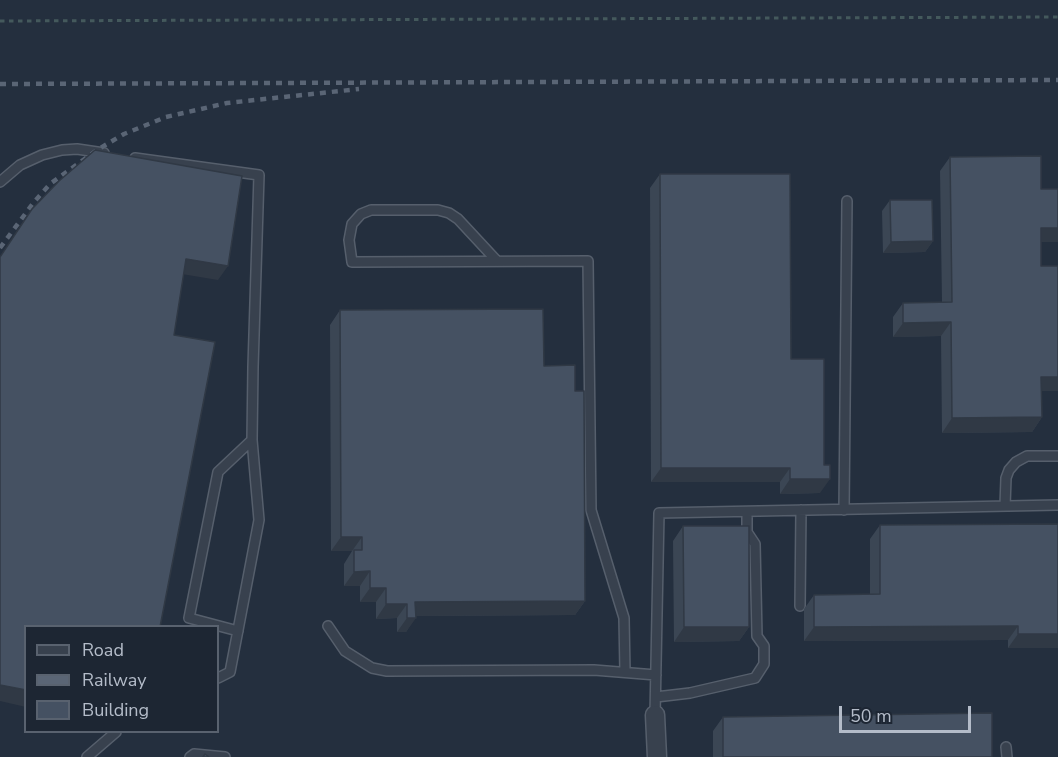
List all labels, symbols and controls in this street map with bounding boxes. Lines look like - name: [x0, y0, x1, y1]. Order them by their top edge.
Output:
- legend: [24, 625, 219, 733]
- text: Road: [82, 638, 124, 662]
- text: Railway: [82, 668, 147, 692]
- scale bar: [842, 694, 974, 732]
- text: Building: [82, 698, 149, 722]
- text: 50 m: [850, 704, 892, 728]

